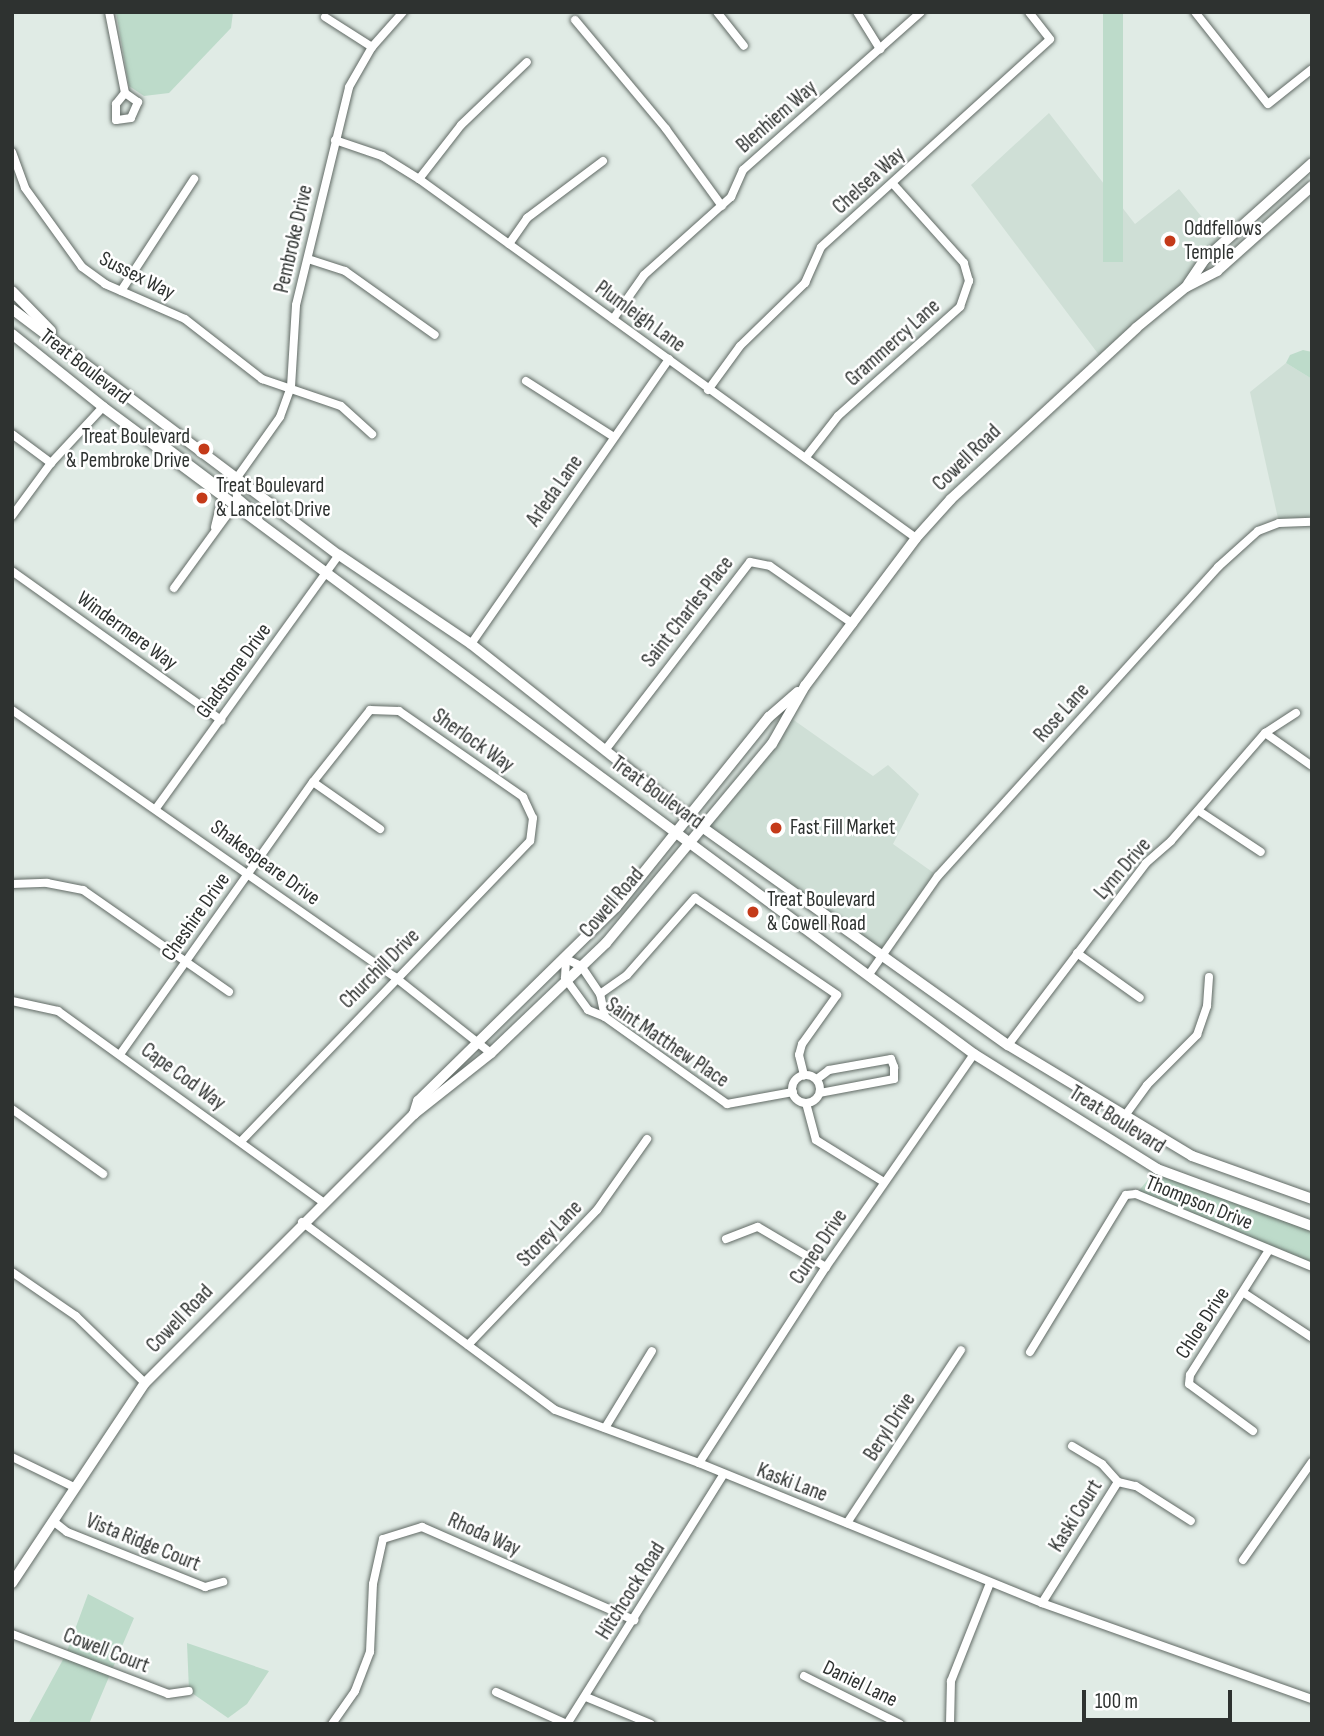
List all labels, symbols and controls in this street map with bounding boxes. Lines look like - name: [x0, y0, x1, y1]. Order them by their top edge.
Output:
- street label: Blenhiem Way: [732, 75, 822, 159]
- street label: Chelsea Way: [828, 142, 910, 220]
- street label: Pembroke Drive: [269, 183, 319, 295]
- place label: Oddfellows Temple: [1184, 216, 1262, 266]
- marker: Oddfellows Temple: [1162, 233, 1178, 249]
- street label: Sussex Way: [95, 246, 179, 306]
- street label: Plumleigh Lane: [590, 276, 690, 358]
- street label: Grammercy Lane: [841, 294, 945, 392]
- street label: Treat Boulevard: [35, 324, 135, 410]
- street label: Cowell Road: [928, 419, 1006, 497]
- place label: Treat Boulevard & Pembroke Drive: [66, 424, 190, 474]
- marker: Treat Boulevard & Pembroke Drive: [196, 441, 212, 457]
- street label: Arleda Lane: [521, 451, 589, 531]
- place label: Treat Boulevard & Lancelot Drive: [216, 473, 331, 523]
- marker: Treat Boulevard & Lancelot Drive: [194, 490, 210, 506]
- street label: Saint Charles Place: [637, 551, 739, 673]
- street label: Windermere Way: [72, 586, 182, 676]
- street label: Gladstone Drive: [191, 619, 277, 723]
- street label: Rose Lane: [1029, 678, 1095, 748]
- street label: Sherlock Way: [427, 704, 519, 778]
- street label: Treat Boulevard: [606, 751, 708, 835]
- street label: Shakespeare Drive: [205, 815, 325, 911]
- place label: Fast Fill Market: [790, 815, 895, 841]
- marker: Fast Fill Market: [768, 820, 784, 836]
- street label: Lynn Drive: [1089, 833, 1157, 905]
- street label: Cowell Road: [575, 863, 649, 943]
- street label: Cheshire Drive: [156, 868, 236, 966]
- place label: Treat Boulevard & Cowell Road: [767, 887, 875, 937]
- marker: Treat Boulevard & Cowell Road: [745, 904, 761, 920]
- street label: Churchill Drive: [335, 924, 425, 1014]
- street label: Saint Matthew Place: [601, 992, 733, 1094]
- street label: Cape Cod Way: [136, 1038, 230, 1116]
- street label: Treat Boulevard: [1064, 1081, 1170, 1159]
- street label: Thompson Drive: [1142, 1170, 1256, 1236]
- street label: Storey Lane: [512, 1196, 588, 1272]
- street label: Cuneo Drive: [785, 1205, 853, 1289]
- street label: Cowell Road: [141, 1280, 219, 1358]
- street label: Chloe Drive: [1171, 1282, 1235, 1364]
- street label: Beryl Drive: [859, 1388, 921, 1466]
- street label: Kaski Lane: [753, 1458, 831, 1508]
- street label: Kaski Court: [1044, 1475, 1108, 1557]
- street label: Rhoda Way: [444, 1508, 524, 1562]
- street label: Vista Ridge Court: [82, 1509, 204, 1577]
- street label: Hitchcock Road: [591, 1538, 671, 1644]
- street label: Cowell Court: [59, 1623, 153, 1679]
- street label: Daniel Lane: [818, 1655, 902, 1713]
- scale bar: [1086, 1676, 1236, 1720]
- text: 100 m: [1095, 1689, 1138, 1714]

